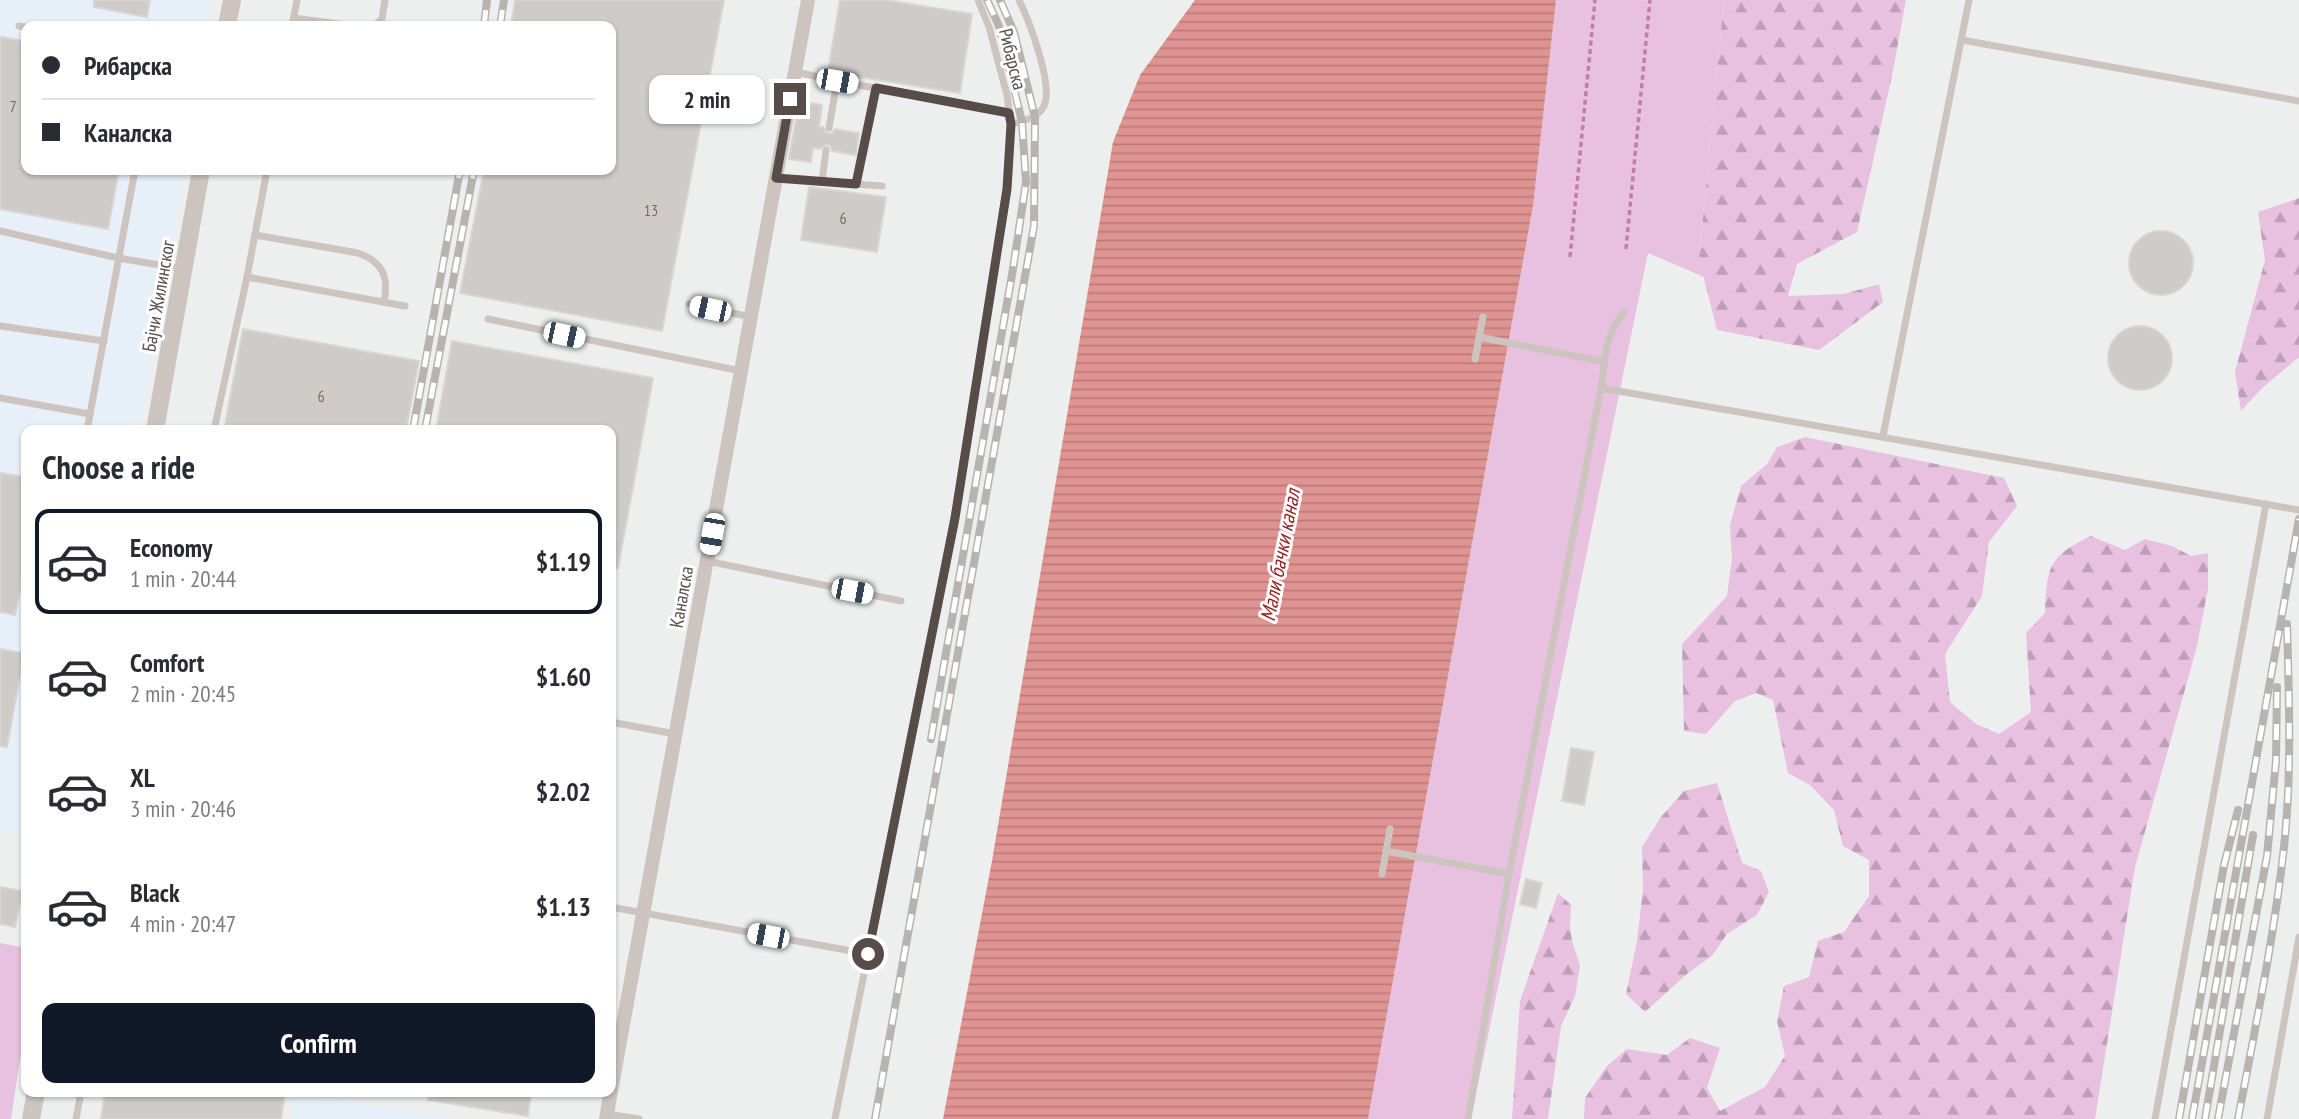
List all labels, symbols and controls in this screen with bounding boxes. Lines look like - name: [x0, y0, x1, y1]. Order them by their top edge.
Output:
- street label: Рибарска: [994, 26, 1032, 92]
- text: Рибарска: [84, 49, 172, 82]
- car: [815, 67, 860, 95]
- callout: 2 min: [650, 74, 766, 124]
- route end: [774, 83, 806, 115]
- text: 2 min: [684, 85, 730, 114]
- house number: 7: [9, 96, 17, 116]
- text: Каналска: [84, 116, 172, 149]
- house number: 13: [644, 200, 658, 220]
- house number: 6: [839, 208, 847, 228]
- street label: Бајчи Жилинског: [136, 238, 180, 354]
- car: [688, 294, 733, 324]
- car: [542, 320, 587, 350]
- house number: 6: [317, 386, 325, 406]
- text: Choose a ride: [42, 446, 195, 488]
- water label: Мали бачки канал: [1254, 485, 1306, 623]
- car: [699, 511, 726, 557]
- icon: car: [46, 530, 109, 593]
- text: Economy: [130, 531, 212, 564]
- text: $1.19: [536, 545, 591, 578]
- text: 1 min · 20:44: [130, 564, 236, 593]
- street label: Каналска: [664, 564, 698, 630]
- car: [830, 577, 875, 605]
- icon: car: [46, 645, 109, 708]
- text: Comfort: [130, 646, 204, 679]
- text: $1.60: [536, 660, 591, 693]
- text: 2 min · 20:45: [130, 679, 236, 708]
- icon: car: [46, 760, 109, 823]
- text: XL: [130, 761, 155, 794]
- text: $2.02: [536, 775, 591, 808]
- text: 3 min · 20:46: [130, 794, 236, 823]
- icon: car: [46, 875, 109, 938]
- text: Black: [130, 876, 180, 909]
- text: $1.13: [536, 890, 591, 923]
- text: 4 min · 20:47: [130, 909, 236, 938]
- car: [746, 922, 791, 950]
- route start: [852, 938, 884, 970]
- button: Confirm: [42, 1003, 595, 1083]

